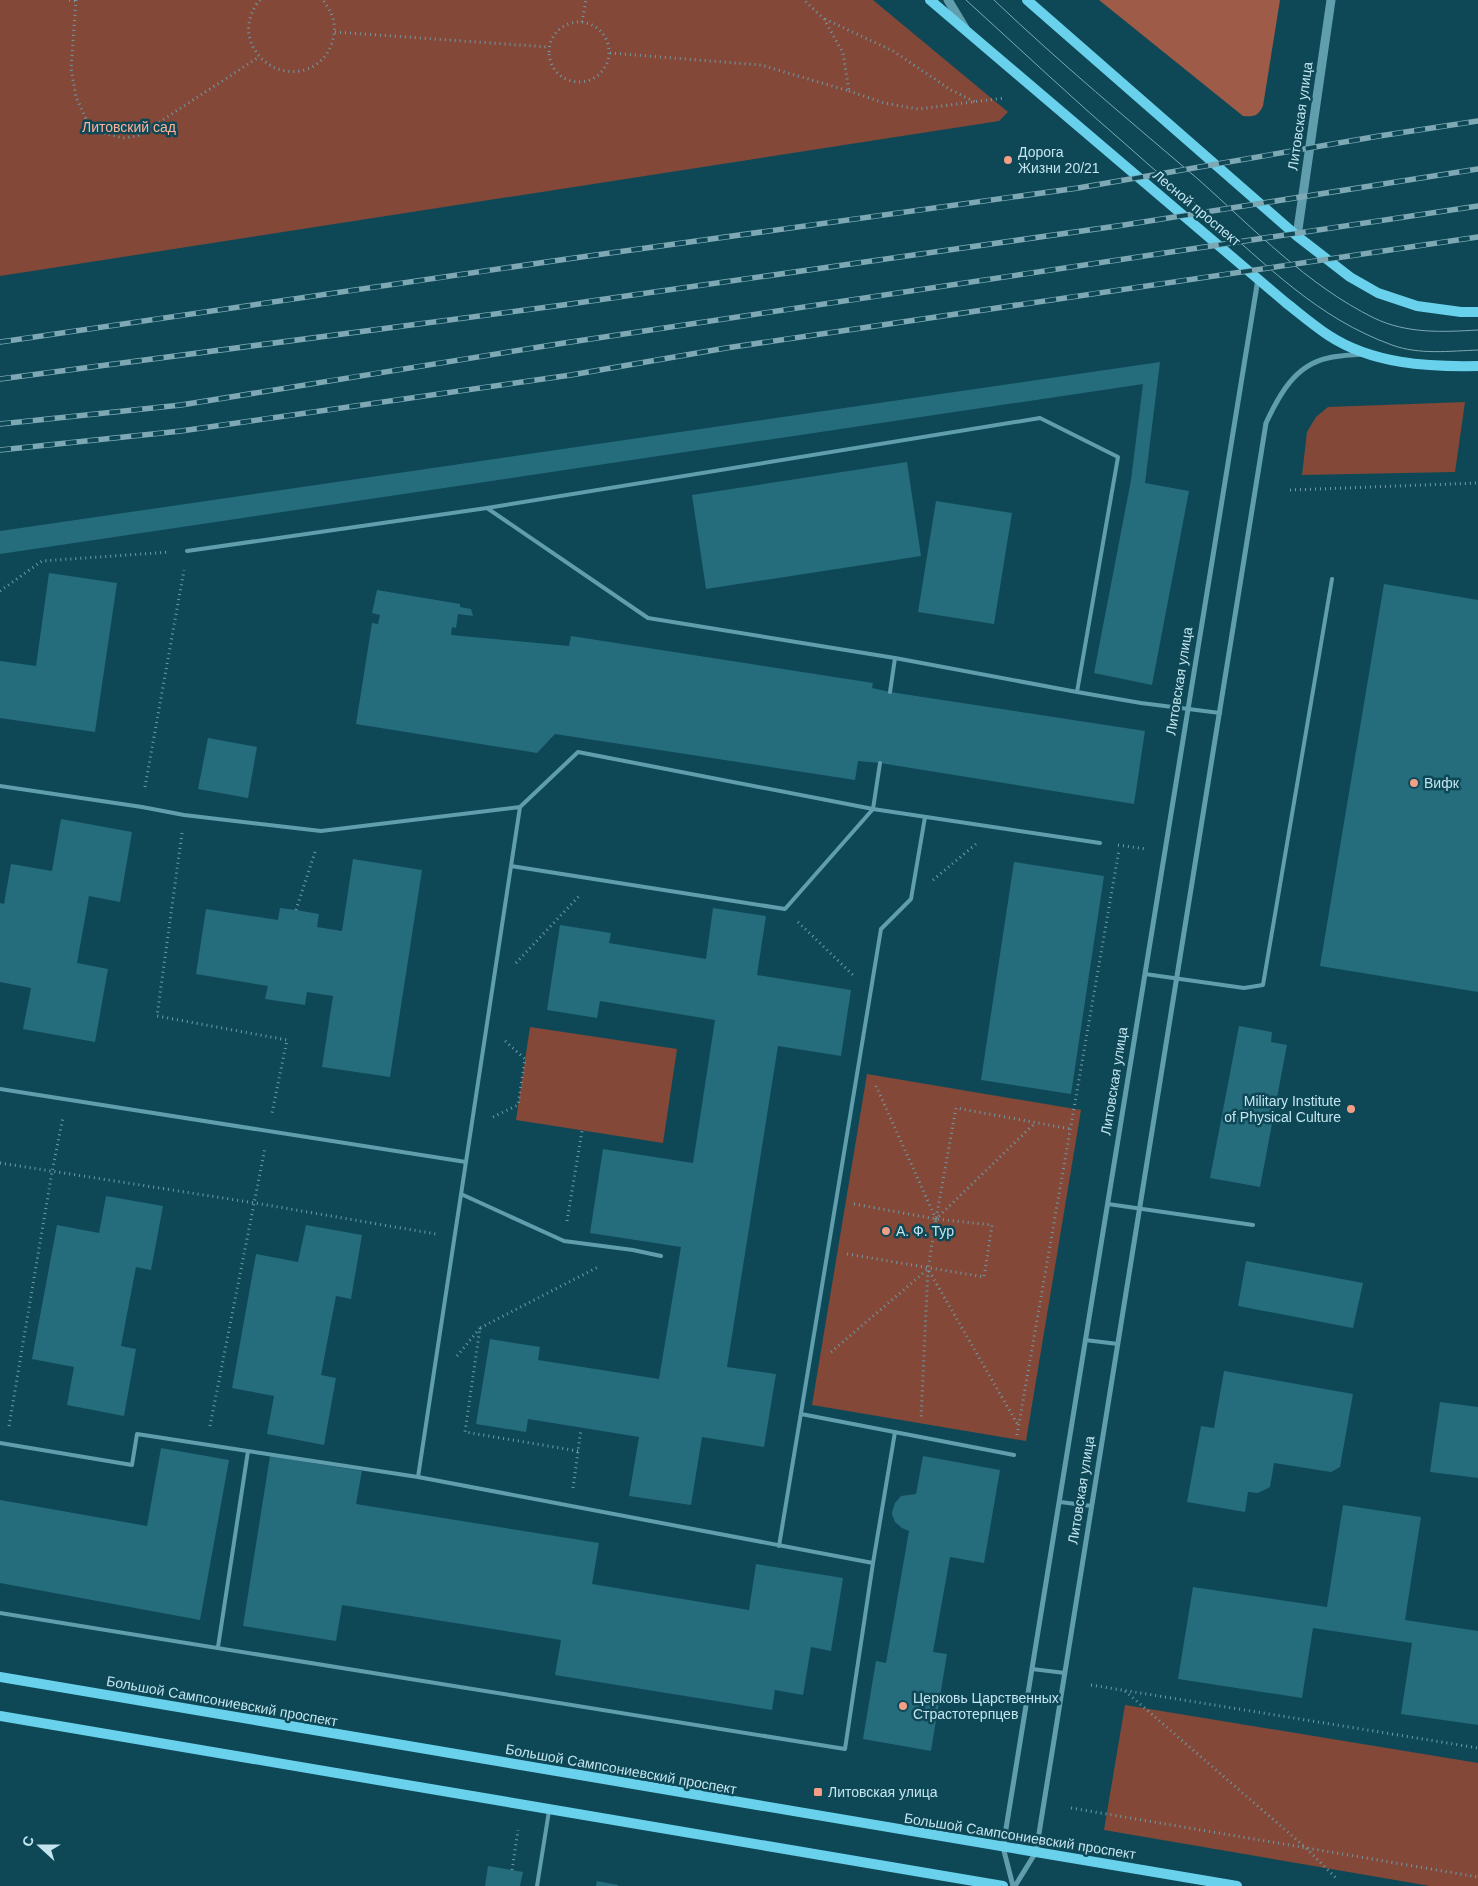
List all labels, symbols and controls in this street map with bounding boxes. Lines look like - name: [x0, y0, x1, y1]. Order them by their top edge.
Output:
- street label: Литовская улица: [1284, 60, 1316, 171]
- park label: Литовский сад: [82, 119, 176, 135]
- place label: Дорога Жизни 20/21: [1018, 144, 1100, 176]
- marker: Дорога Жизни 20/21: [1002, 154, 1014, 166]
- street label: Лесной проспект: [1150, 167, 1244, 250]
- street label: Литовская улица: [1163, 625, 1195, 736]
- place label: Вифк: [1424, 775, 1460, 791]
- marker: Вифк: [1408, 777, 1420, 789]
- street label: Литовская улица: [1098, 1025, 1130, 1136]
- place label: Military Institute of Physical Culture: [1224, 1093, 1341, 1125]
- marker: Military Institute of Physical Culture: [1345, 1103, 1357, 1115]
- place label: А. Ф. Тур: [896, 1223, 954, 1239]
- marker: А. Ф. Тур: [880, 1225, 892, 1237]
- street label: Литовская улица: [1065, 1434, 1097, 1545]
- street label: Большой Сампсониевский проспект: [105, 1673, 339, 1729]
- place label: Церковь Царственных Страстотерпцев: [913, 1690, 1059, 1722]
- marker: Церковь Царственных Страстотерпцев: [897, 1700, 909, 1712]
- street label: Большой Сампсониевский проспект: [504, 1741, 738, 1797]
- place label: Литовская улица: [828, 1784, 938, 1800]
- marker: Литовская улица: [812, 1786, 824, 1798]
- street label: Большой Сампсониевский проспект: [903, 1810, 1138, 1862]
- north arrow: [15, 1821, 65, 1871]
- text: С: [19, 1834, 37, 1849]

